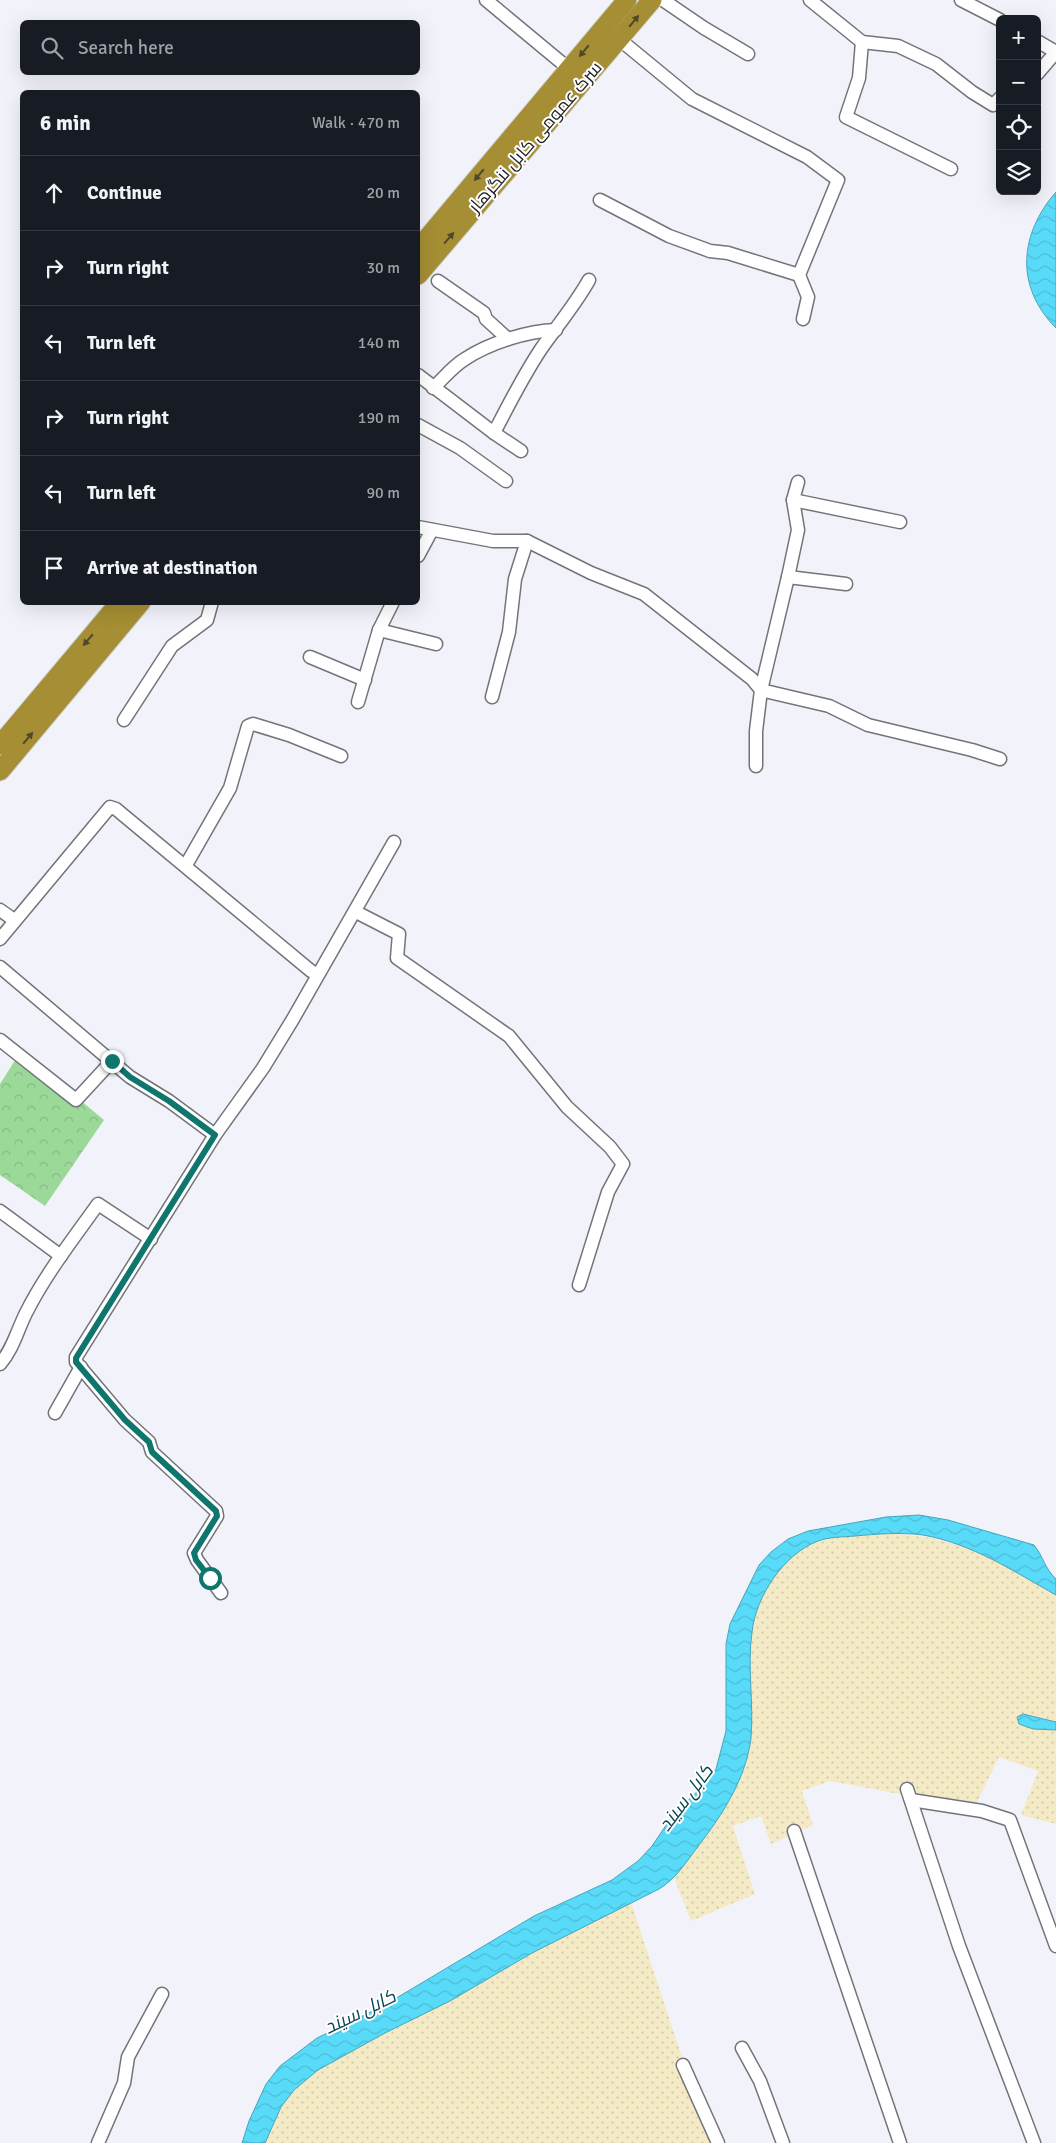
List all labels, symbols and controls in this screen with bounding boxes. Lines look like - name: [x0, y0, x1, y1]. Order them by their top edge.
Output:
- one-way arrow: [629, 15, 640, 28]
- map controls: [996, 15, 1041, 195]
- button: +: [996, 15, 1041, 60]
- search box: [20, 20, 420, 75]
- icon: search: [38, 34, 66, 62]
- text: Search here: [78, 36, 174, 60]
- one-way arrow: [579, 45, 590, 57]
- street label: سرک عمومی کابل ننگرهار: [463, 57, 607, 218]
- button: −: [996, 60, 1041, 105]
- button: locate: [996, 105, 1041, 150]
- text: 6 min: [40, 110, 91, 136]
- text: Walk · 470 m: [312, 113, 400, 133]
- button: layers: [996, 150, 1041, 195]
- one-way arrow: [474, 168, 485, 181]
- icon: ahead: [40, 179, 68, 207]
- text: Continue: [87, 181, 162, 205]
- text: 20 m: [366, 183, 400, 203]
- one-way arrow: [443, 232, 455, 244]
- icon: right: [40, 254, 68, 282]
- text: Turn right: [87, 256, 169, 280]
- text: 30 m: [366, 258, 400, 278]
- icon: left: [40, 329, 68, 357]
- text: Turn left: [87, 331, 156, 355]
- text: 140 m: [358, 333, 400, 353]
- icon: right: [40, 404, 68, 432]
- text: Turn right: [87, 406, 169, 430]
- text: 190 m: [358, 408, 400, 428]
- icon: left: [40, 479, 68, 507]
- text: Turn left: [87, 481, 156, 505]
- text: 90 m: [366, 483, 400, 503]
- icon: arrive: [40, 554, 68, 582]
- text: Arrive at destination: [87, 556, 258, 580]
- one-way arrow: [83, 633, 94, 646]
- one-way arrow: [22, 732, 34, 744]
- route end: [101, 1050, 124, 1073]
- route start: [199, 1567, 222, 1590]
- water label: کابل سيند: [653, 1760, 719, 1836]
- water label: کابل سيند: [320, 1984, 400, 2040]

